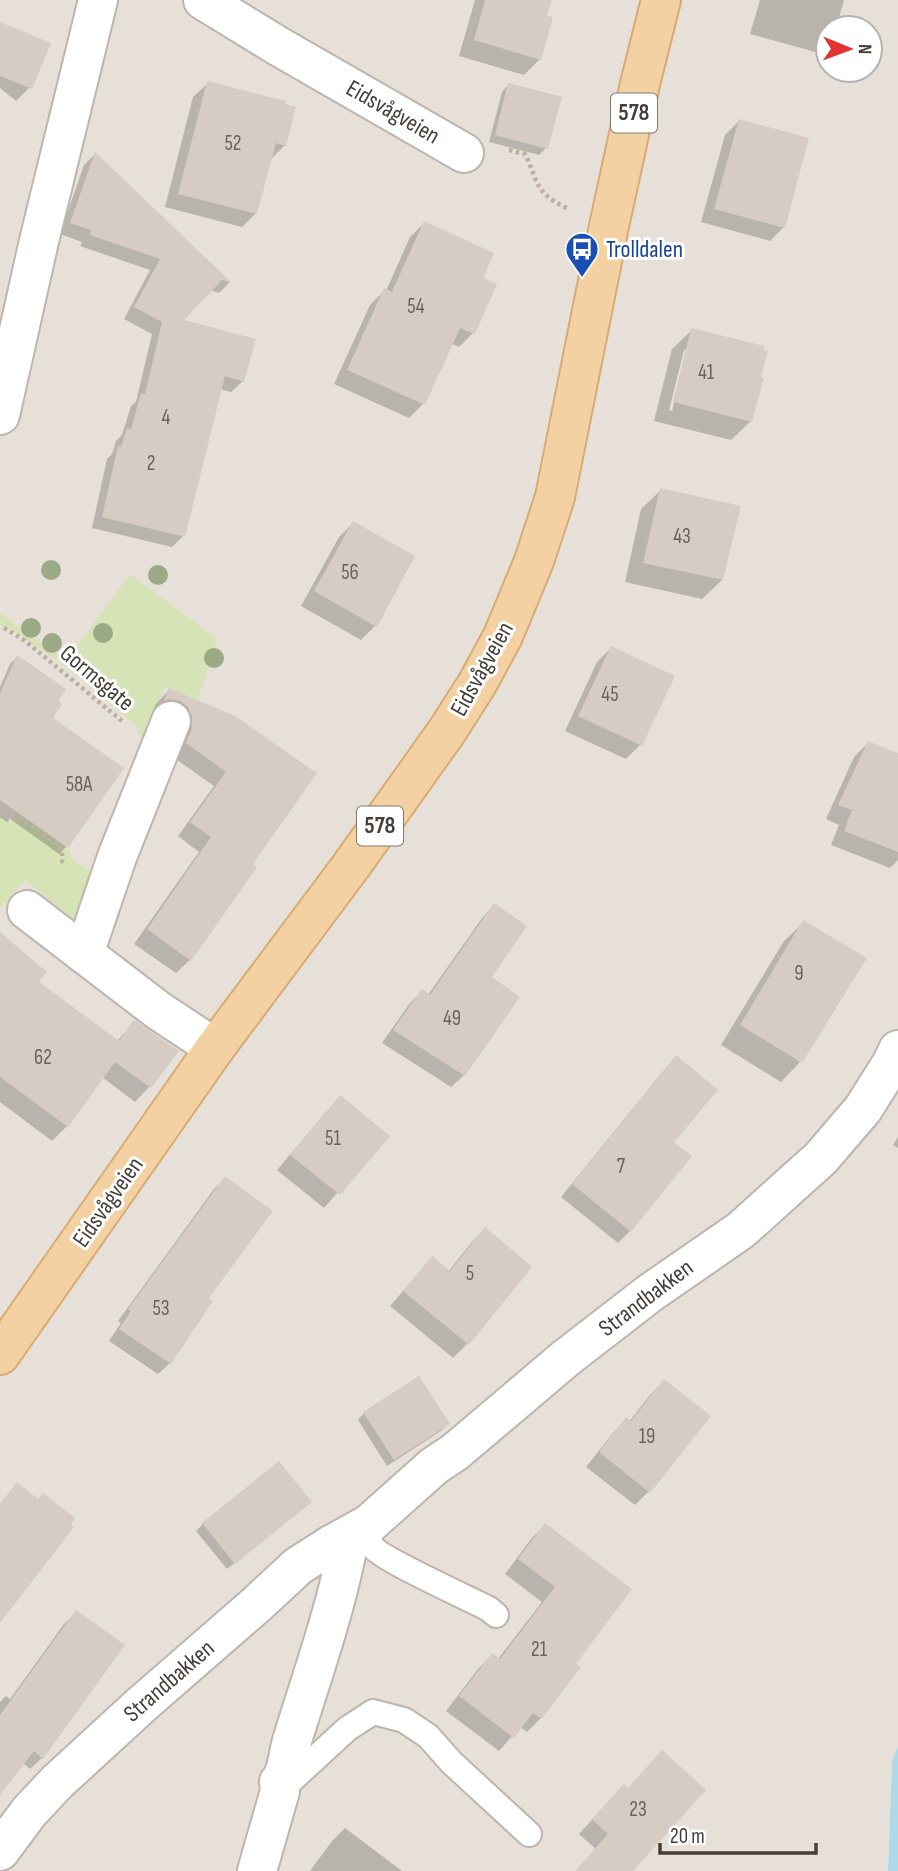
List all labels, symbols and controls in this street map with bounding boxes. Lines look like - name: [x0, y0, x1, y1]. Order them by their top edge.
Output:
- north arrow: [814, 14, 884, 84]
- text: N: [853, 44, 876, 55]
- street label: Eidsvågveien: [341, 74, 445, 150]
- road number: 578: [611, 94, 657, 132]
- house number: 52: [224, 131, 242, 156]
- bus stop icon: Trolldalen: [563, 230, 601, 279]
- place label: Trolldalen: [606, 235, 683, 264]
- house number: 54: [407, 294, 425, 319]
- house number: 41: [698, 360, 715, 385]
- house number: 4: [162, 405, 171, 430]
- house number: 2: [147, 451, 155, 476]
- house number: 43: [673, 524, 691, 549]
- house number: 56: [341, 560, 359, 585]
- street label: Eidsvågveien: [444, 617, 520, 721]
- street label: Gormsgate: [54, 639, 140, 717]
- house number: 45: [601, 682, 619, 707]
- house number: 58A: [66, 772, 93, 797]
- road number: 578: [357, 806, 403, 846]
- house number: 9: [794, 961, 804, 986]
- house number: 49: [443, 1006, 461, 1031]
- house number: 62: [34, 1045, 52, 1070]
- house number: 51: [325, 1126, 342, 1151]
- street label: Eidsvågveien: [66, 1151, 150, 1253]
- house number: 7: [617, 1154, 626, 1179]
- street label: Strandbakken: [593, 1253, 699, 1343]
- house number: 5: [466, 1261, 474, 1286]
- house number: 53: [152, 1296, 170, 1321]
- house number: 19: [639, 1424, 655, 1449]
- street label: Strandbakken: [118, 1634, 220, 1728]
- house number: 21: [531, 1637, 548, 1662]
- house number: 23: [629, 1797, 647, 1822]
- scale bar: [660, 1812, 816, 1856]
- text: 20 m: [670, 1824, 705, 1849]

